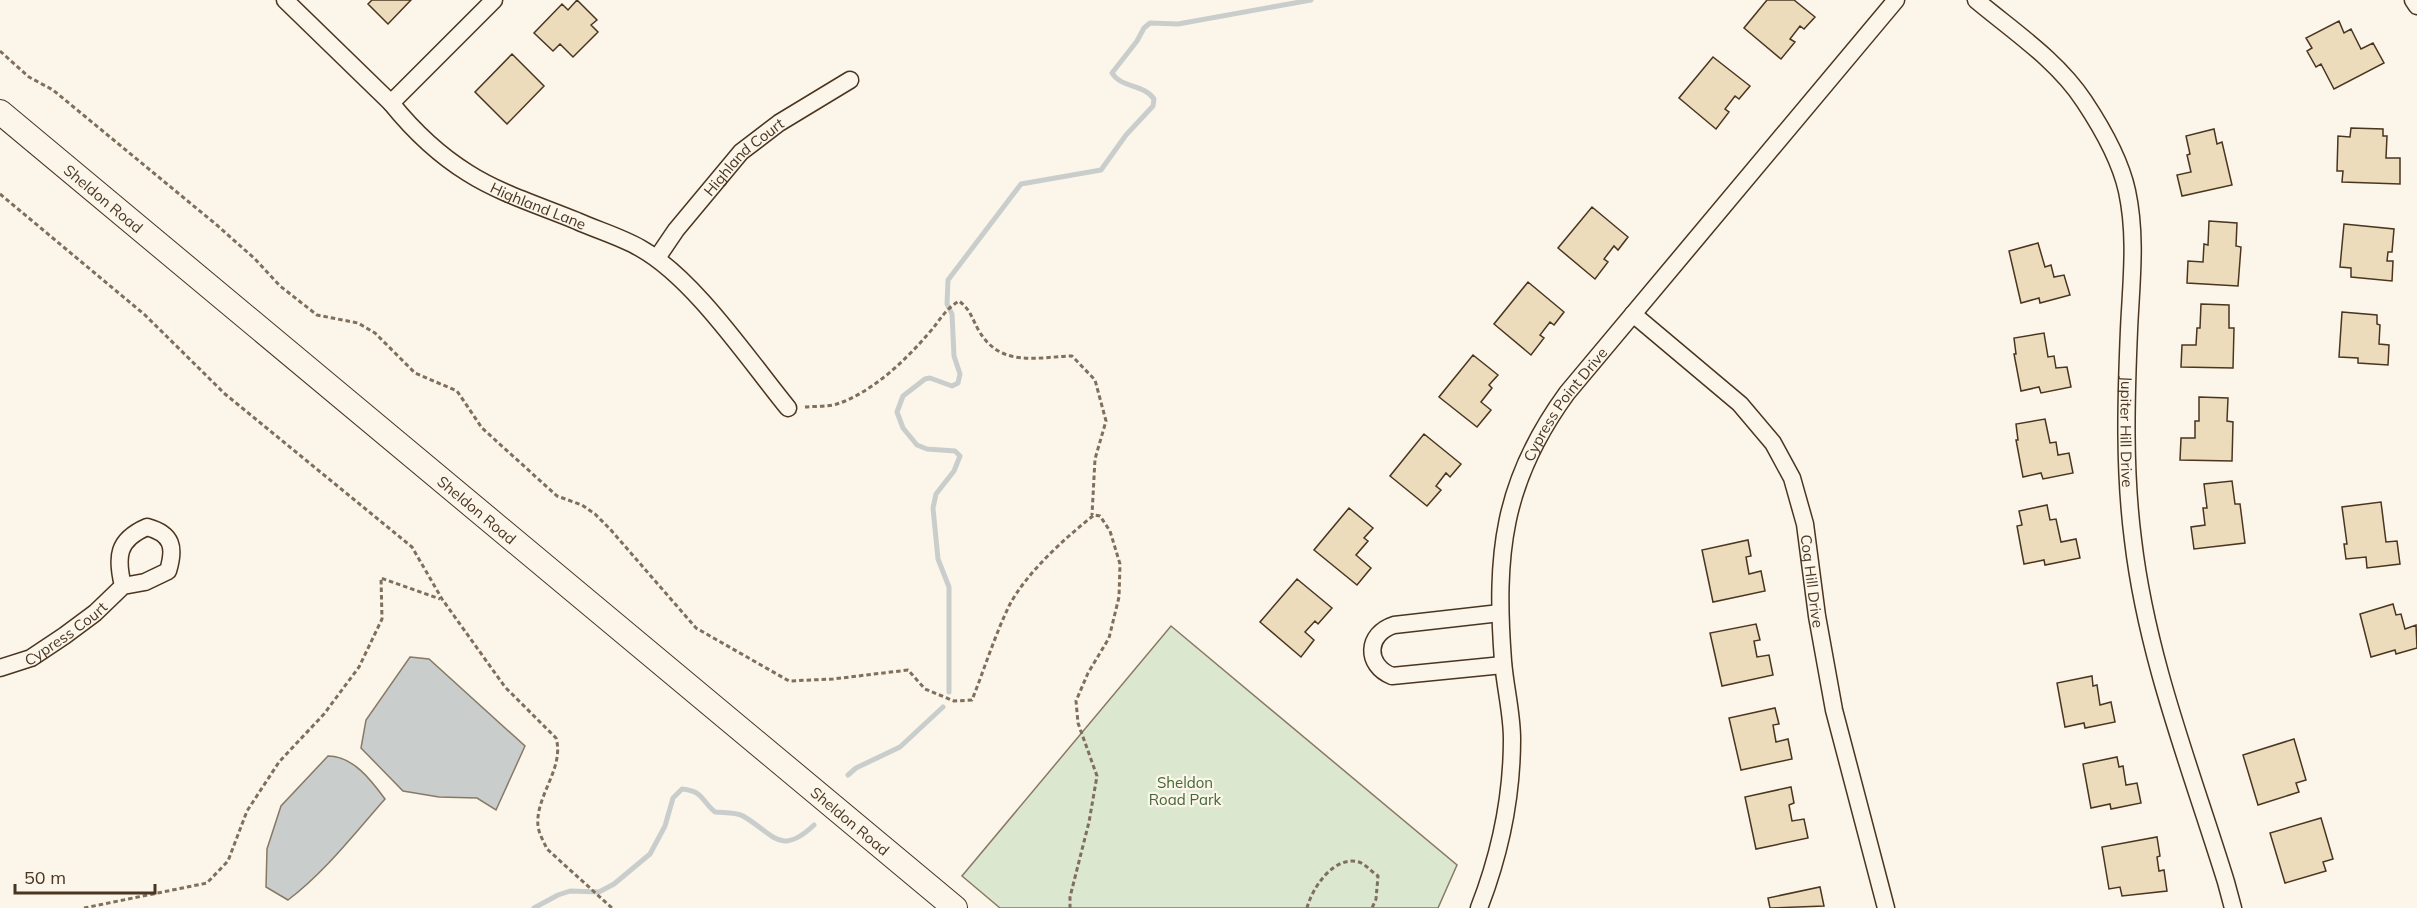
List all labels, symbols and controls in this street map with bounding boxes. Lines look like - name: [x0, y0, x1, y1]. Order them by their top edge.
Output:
- street label: Highland Court: [699, 113, 787, 200]
- street label: Sheldon Road: [60, 160, 147, 237]
- street label: Highland Lane: [488, 178, 589, 233]
- street label: Cypress Point Drive: [1519, 343, 1611, 464]
- street label: Jupiter Hill Drive: [2117, 376, 2138, 488]
- street label: Sheldon Road: [434, 471, 520, 548]
- street label: Cog Hill Drive: [1797, 533, 1828, 629]
- street label: Cypress Court: [22, 597, 111, 669]
- park label: Sheldon Road Park: [1149, 773, 1221, 809]
- street label: Sheldon Road: [807, 782, 894, 859]
- scale bar: [15, 857, 154, 895]
- text: 50 m: [24, 866, 66, 889]

